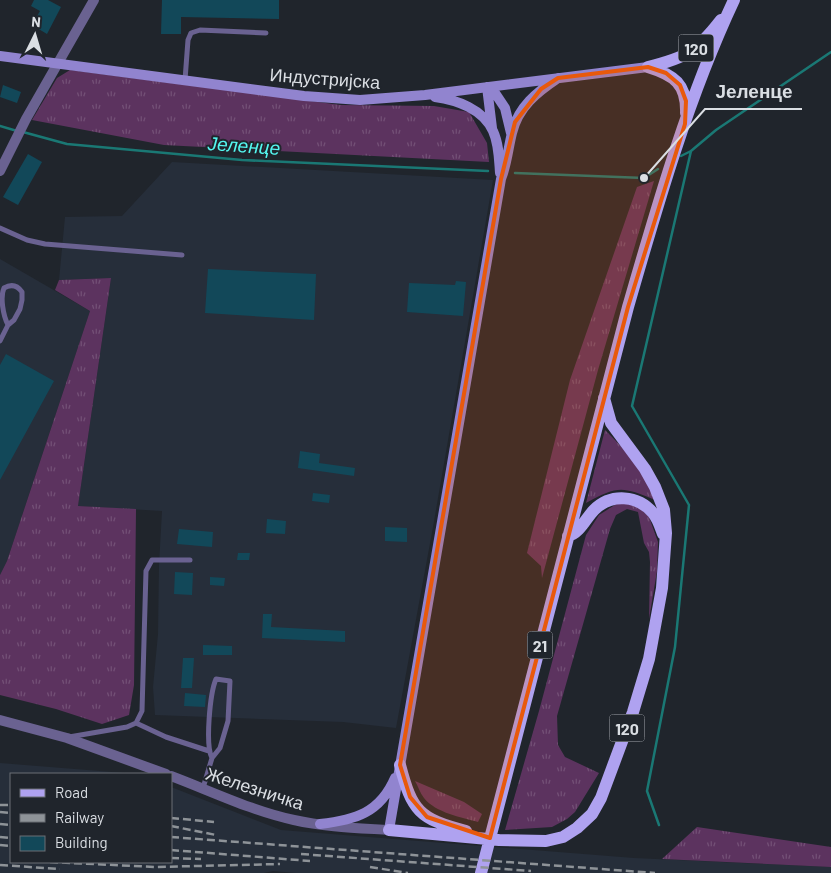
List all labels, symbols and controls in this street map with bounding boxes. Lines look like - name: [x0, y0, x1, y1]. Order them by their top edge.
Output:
- north arrow: [10, 10, 60, 60]
- text: N: [31, 13, 42, 30]
- road number: 120: [678, 34, 714, 62]
- street label: Индустријска: [269, 63, 382, 93]
- callout: Јеленце: [705, 75, 802, 109]
- text: Јеленце: [715, 79, 793, 102]
- water label: Јеленце: [206, 131, 281, 159]
- road number: 21: [528, 632, 552, 658]
- road number: 120: [610, 714, 644, 741]
- street label: Железничка: [203, 762, 308, 815]
- legend: [10, 773, 172, 863]
- text: Road: [55, 783, 88, 801]
- text: Railway: [55, 808, 104, 826]
- text: Building: [55, 833, 108, 851]

